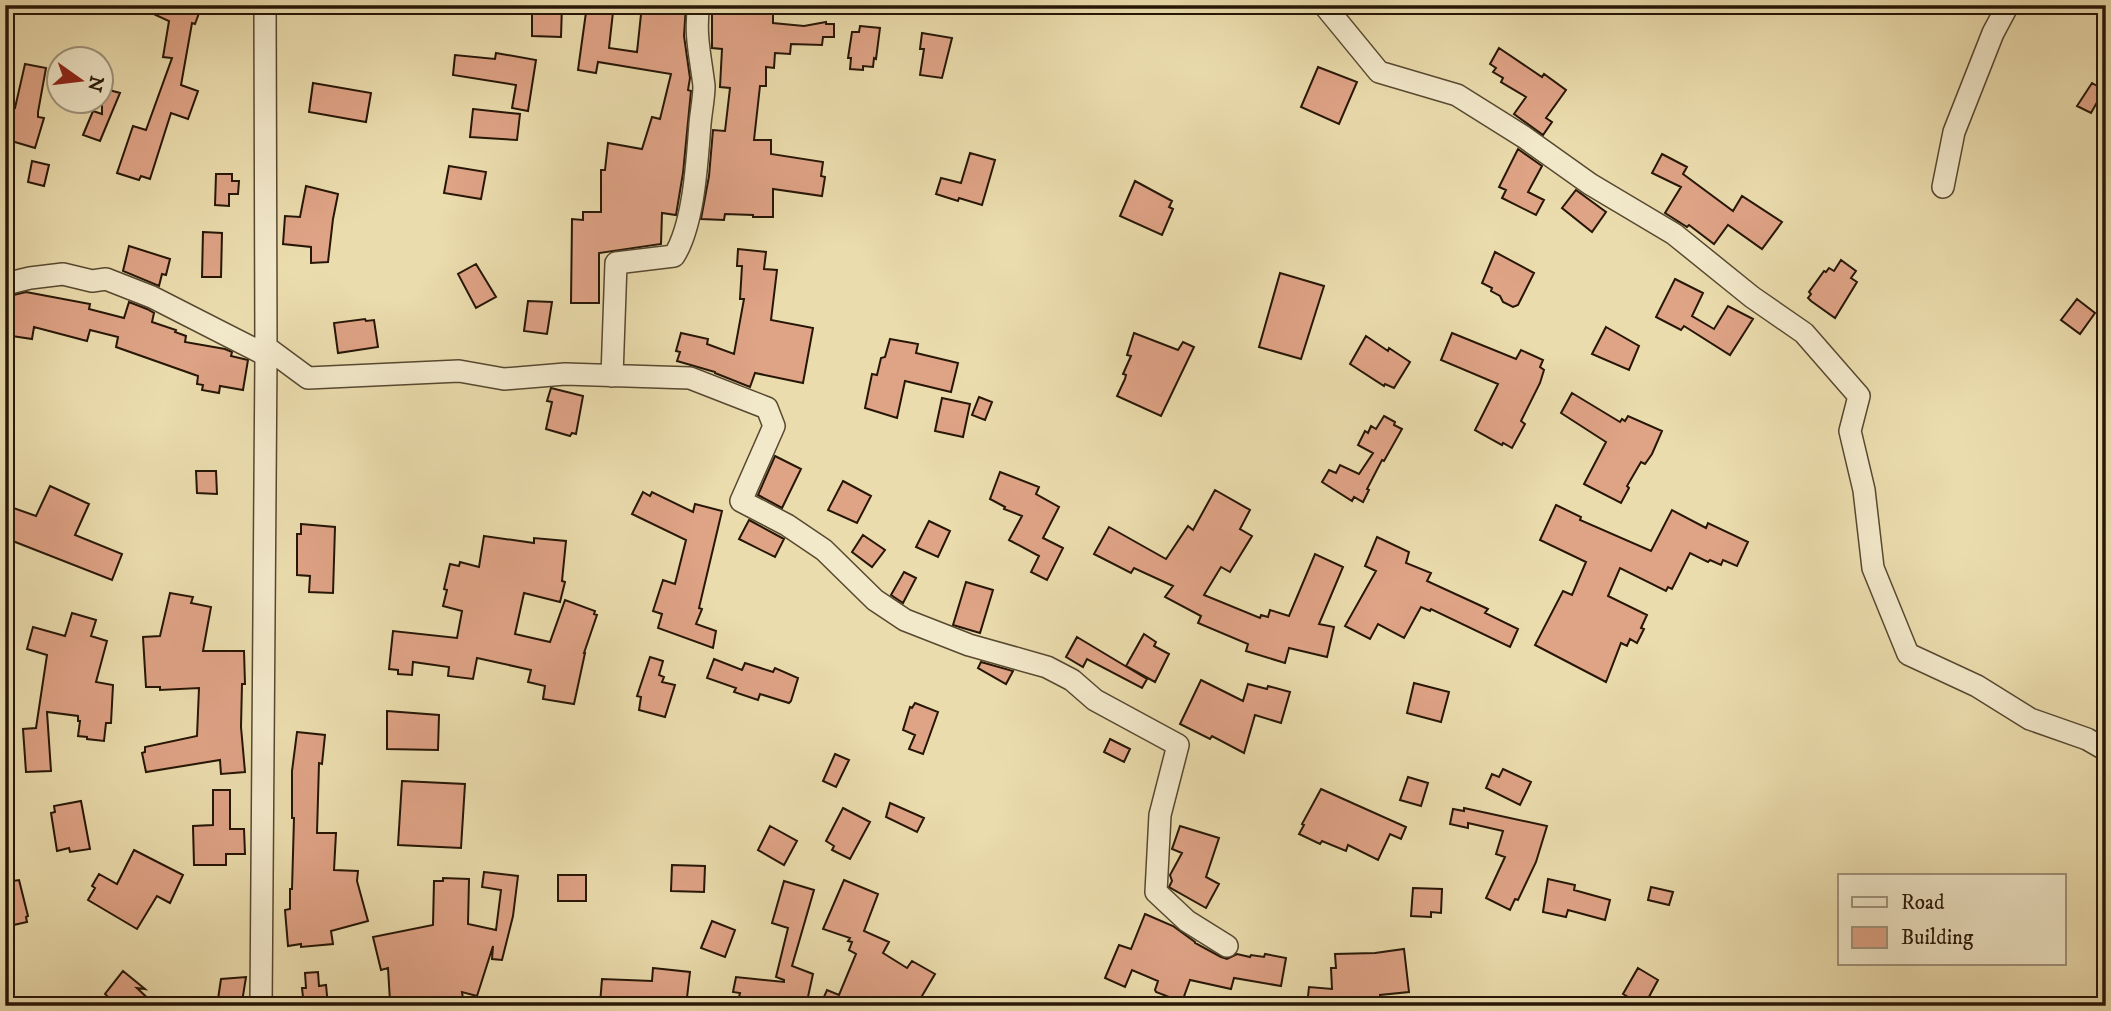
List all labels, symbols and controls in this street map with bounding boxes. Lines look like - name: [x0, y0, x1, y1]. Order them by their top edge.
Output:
- north arrow: [46, 46, 116, 116]
- text: N: [82, 73, 108, 94]
- legend: [1838, 874, 2066, 965]
- text: Road: [1901, 890, 1945, 916]
- text: Building: [1901, 925, 1974, 951]

